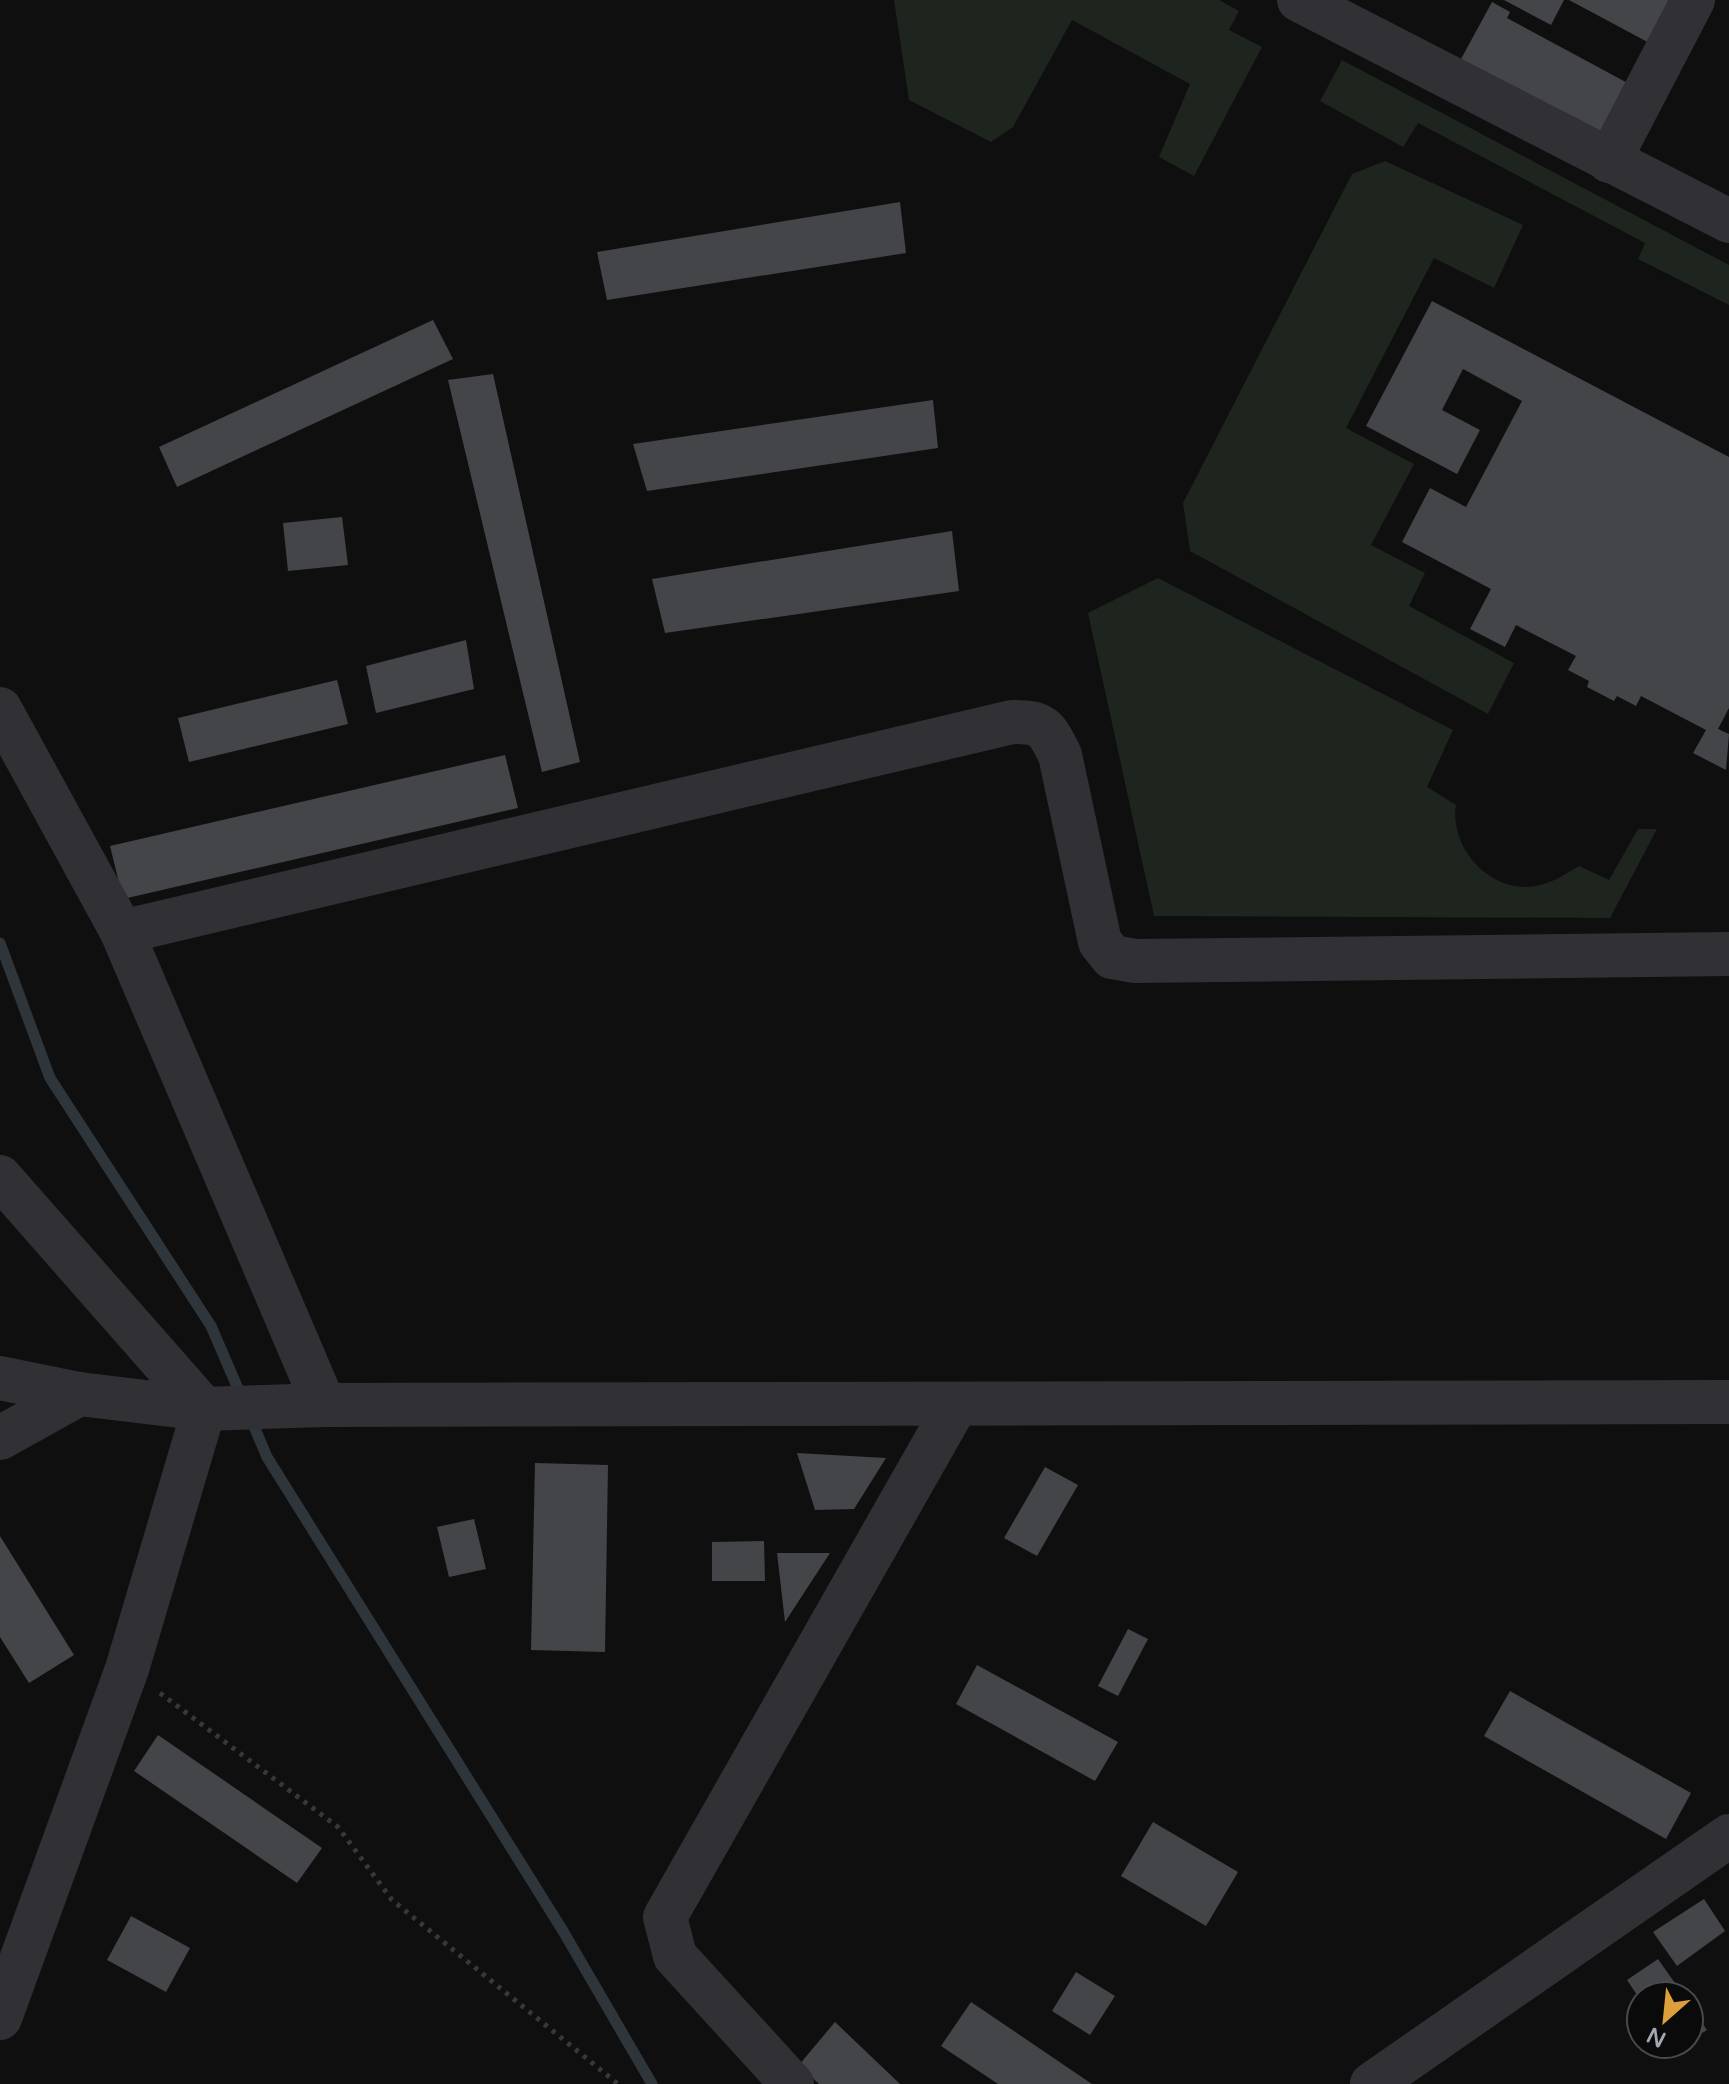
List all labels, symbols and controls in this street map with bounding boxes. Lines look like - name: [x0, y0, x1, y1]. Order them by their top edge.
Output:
- north arrow: [1625, 1980, 1705, 2060]
- text: N: [1643, 2021, 1670, 2053]

